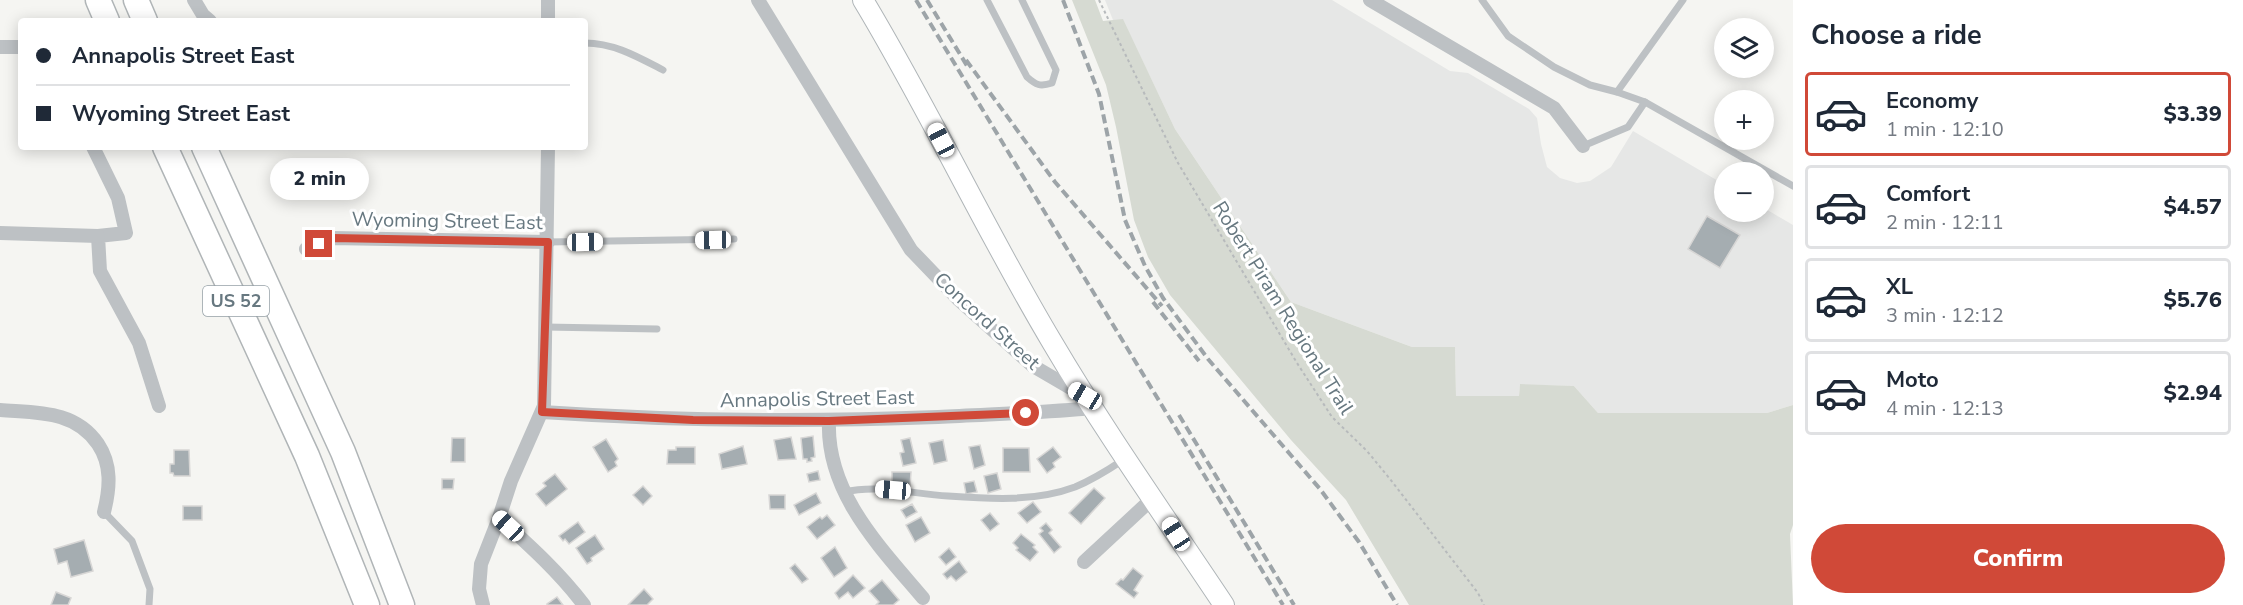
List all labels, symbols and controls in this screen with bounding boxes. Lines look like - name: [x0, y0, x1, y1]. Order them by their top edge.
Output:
- text: Choose a ride: [1811, 17, 1982, 54]
- map controls: [1714, 18, 1774, 222]
- button: layers: [1714, 18, 1774, 78]
- text: Annapolis Street East: [72, 41, 294, 71]
- text: Economy: [1886, 86, 1978, 116]
- icon: car: [1814, 87, 1868, 141]
- button: +: [1714, 90, 1774, 150]
- text: Wyoming Street East: [72, 99, 290, 129]
- text: $3.39: [2163, 99, 2222, 129]
- text: 1 min · 12:10: [1886, 116, 2004, 143]
- car: [925, 120, 957, 160]
- callout: 2 min: [270, 157, 368, 199]
- button: −: [1714, 162, 1774, 222]
- text: 2 min: [293, 165, 346, 192]
- text: Comfort: [1886, 179, 1970, 209]
- icon: car: [1814, 180, 1868, 234]
- text: $4.57: [2163, 192, 2222, 222]
- street label: Robert Piram Regional Trail: [1206, 196, 1360, 420]
- street label: Wyoming Street East: [351, 206, 544, 236]
- text: 2 min · 12:11: [1886, 209, 2004, 236]
- route end: [305, 230, 332, 257]
- car: [695, 231, 731, 249]
- car: [567, 233, 603, 251]
- street label: Concord Street: [928, 266, 1046, 376]
- text: XL: [1886, 272, 1913, 302]
- icon: car: [1814, 273, 1868, 327]
- text: $5.76: [2163, 285, 2222, 315]
- road number: US 52: [203, 286, 269, 316]
- text: 3 min · 12:12: [1886, 302, 2004, 329]
- text: Moto: [1886, 365, 1939, 395]
- icon: car: [1814, 366, 1868, 420]
- text: $2.94: [2163, 378, 2222, 408]
- car: [1065, 379, 1105, 413]
- street label: Annapolis Street East: [720, 384, 915, 414]
- text: 4 min · 12:13: [1886, 395, 2004, 422]
- route start: [1012, 399, 1039, 426]
- car: [874, 479, 912, 501]
- car: [489, 507, 527, 545]
- car: [1159, 514, 1193, 554]
- button: Confirm: [1811, 524, 2225, 593]

